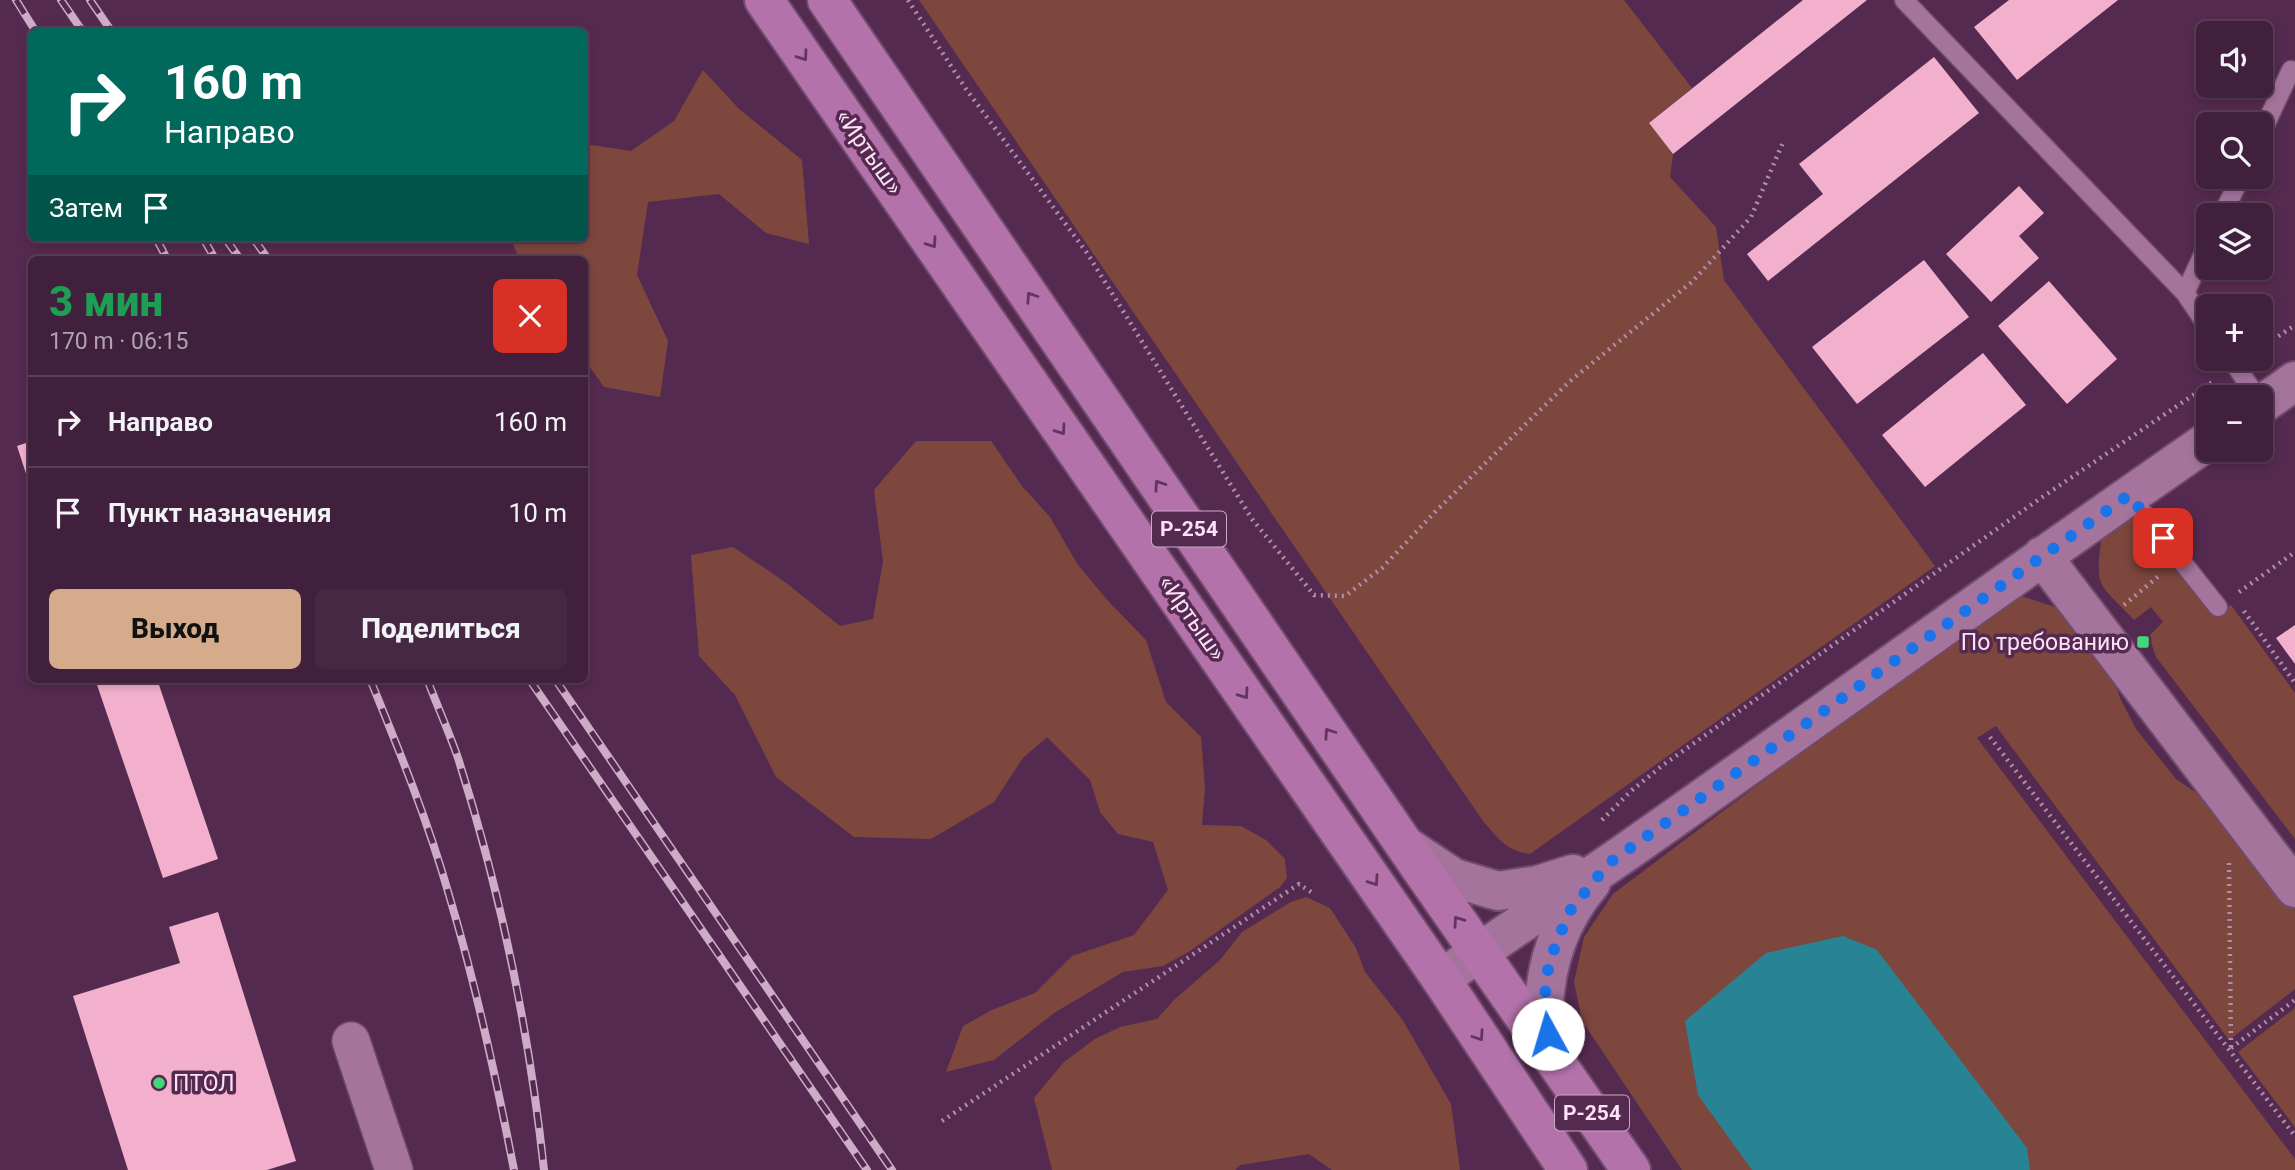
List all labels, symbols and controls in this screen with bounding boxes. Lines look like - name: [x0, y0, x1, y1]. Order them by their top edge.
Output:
- map controls: [2196, 21, 2273, 462]
- button: sound: [2196, 21, 2273, 98]
- one-way arrow: [795, 48, 807, 61]
- text: 160 m: [164, 54, 303, 111]
- icon: right: [49, 56, 140, 147]
- street label: «Иртыш»: [830, 104, 908, 200]
- button: search: [2196, 112, 2273, 189]
- text: Направо: [164, 113, 295, 151]
- icon: arrive: [137, 189, 175, 227]
- text: Затем: [49, 193, 123, 223]
- button: layers: [2196, 203, 2273, 280]
- one-way arrow: [924, 235, 936, 248]
- text: 3 мин: [49, 277, 163, 326]
- button: close: [493, 279, 567, 353]
- one-way arrow: [1027, 292, 1039, 305]
- button: +: [2196, 294, 2273, 371]
- text: 170 m · 06:15: [49, 328, 188, 355]
- button: −: [2196, 385, 2273, 462]
- icon: right: [49, 403, 87, 441]
- text: Направо: [108, 407, 213, 437]
- text: 160 m: [494, 407, 567, 437]
- one-way arrow: [1053, 422, 1065, 435]
- one-way arrow: [1155, 480, 1168, 493]
- icon: arrive: [49, 494, 87, 532]
- text: Пункт назначения: [108, 498, 332, 528]
- text: 10 m: [509, 498, 567, 528]
- pin: [2133, 508, 2193, 568]
- road number: Р-254: [1152, 512, 1226, 546]
- icon: arrive: [2144, 519, 2182, 557]
- street label: «Иртыш»: [1153, 570, 1231, 666]
- button: Выход: [49, 589, 301, 669]
- button: Поделиться: [315, 589, 567, 669]
- place label: По требованию: [1961, 629, 2129, 656]
- marker: По требованию: [2135, 634, 2151, 650]
- one-way arrow: [1236, 686, 1248, 699]
- one-way arrow: [1324, 728, 1337, 741]
- one-way arrow: [1366, 873, 1378, 886]
- one-way arrow: [1454, 916, 1466, 929]
- position arrow: [1511, 997, 1585, 1071]
- one-way arrow: [1471, 1028, 1484, 1041]
- place label: ПТОЛ: [173, 1070, 235, 1097]
- marker: ПТОЛ: [151, 1075, 167, 1091]
- road number: Р-254: [1555, 1096, 1629, 1130]

